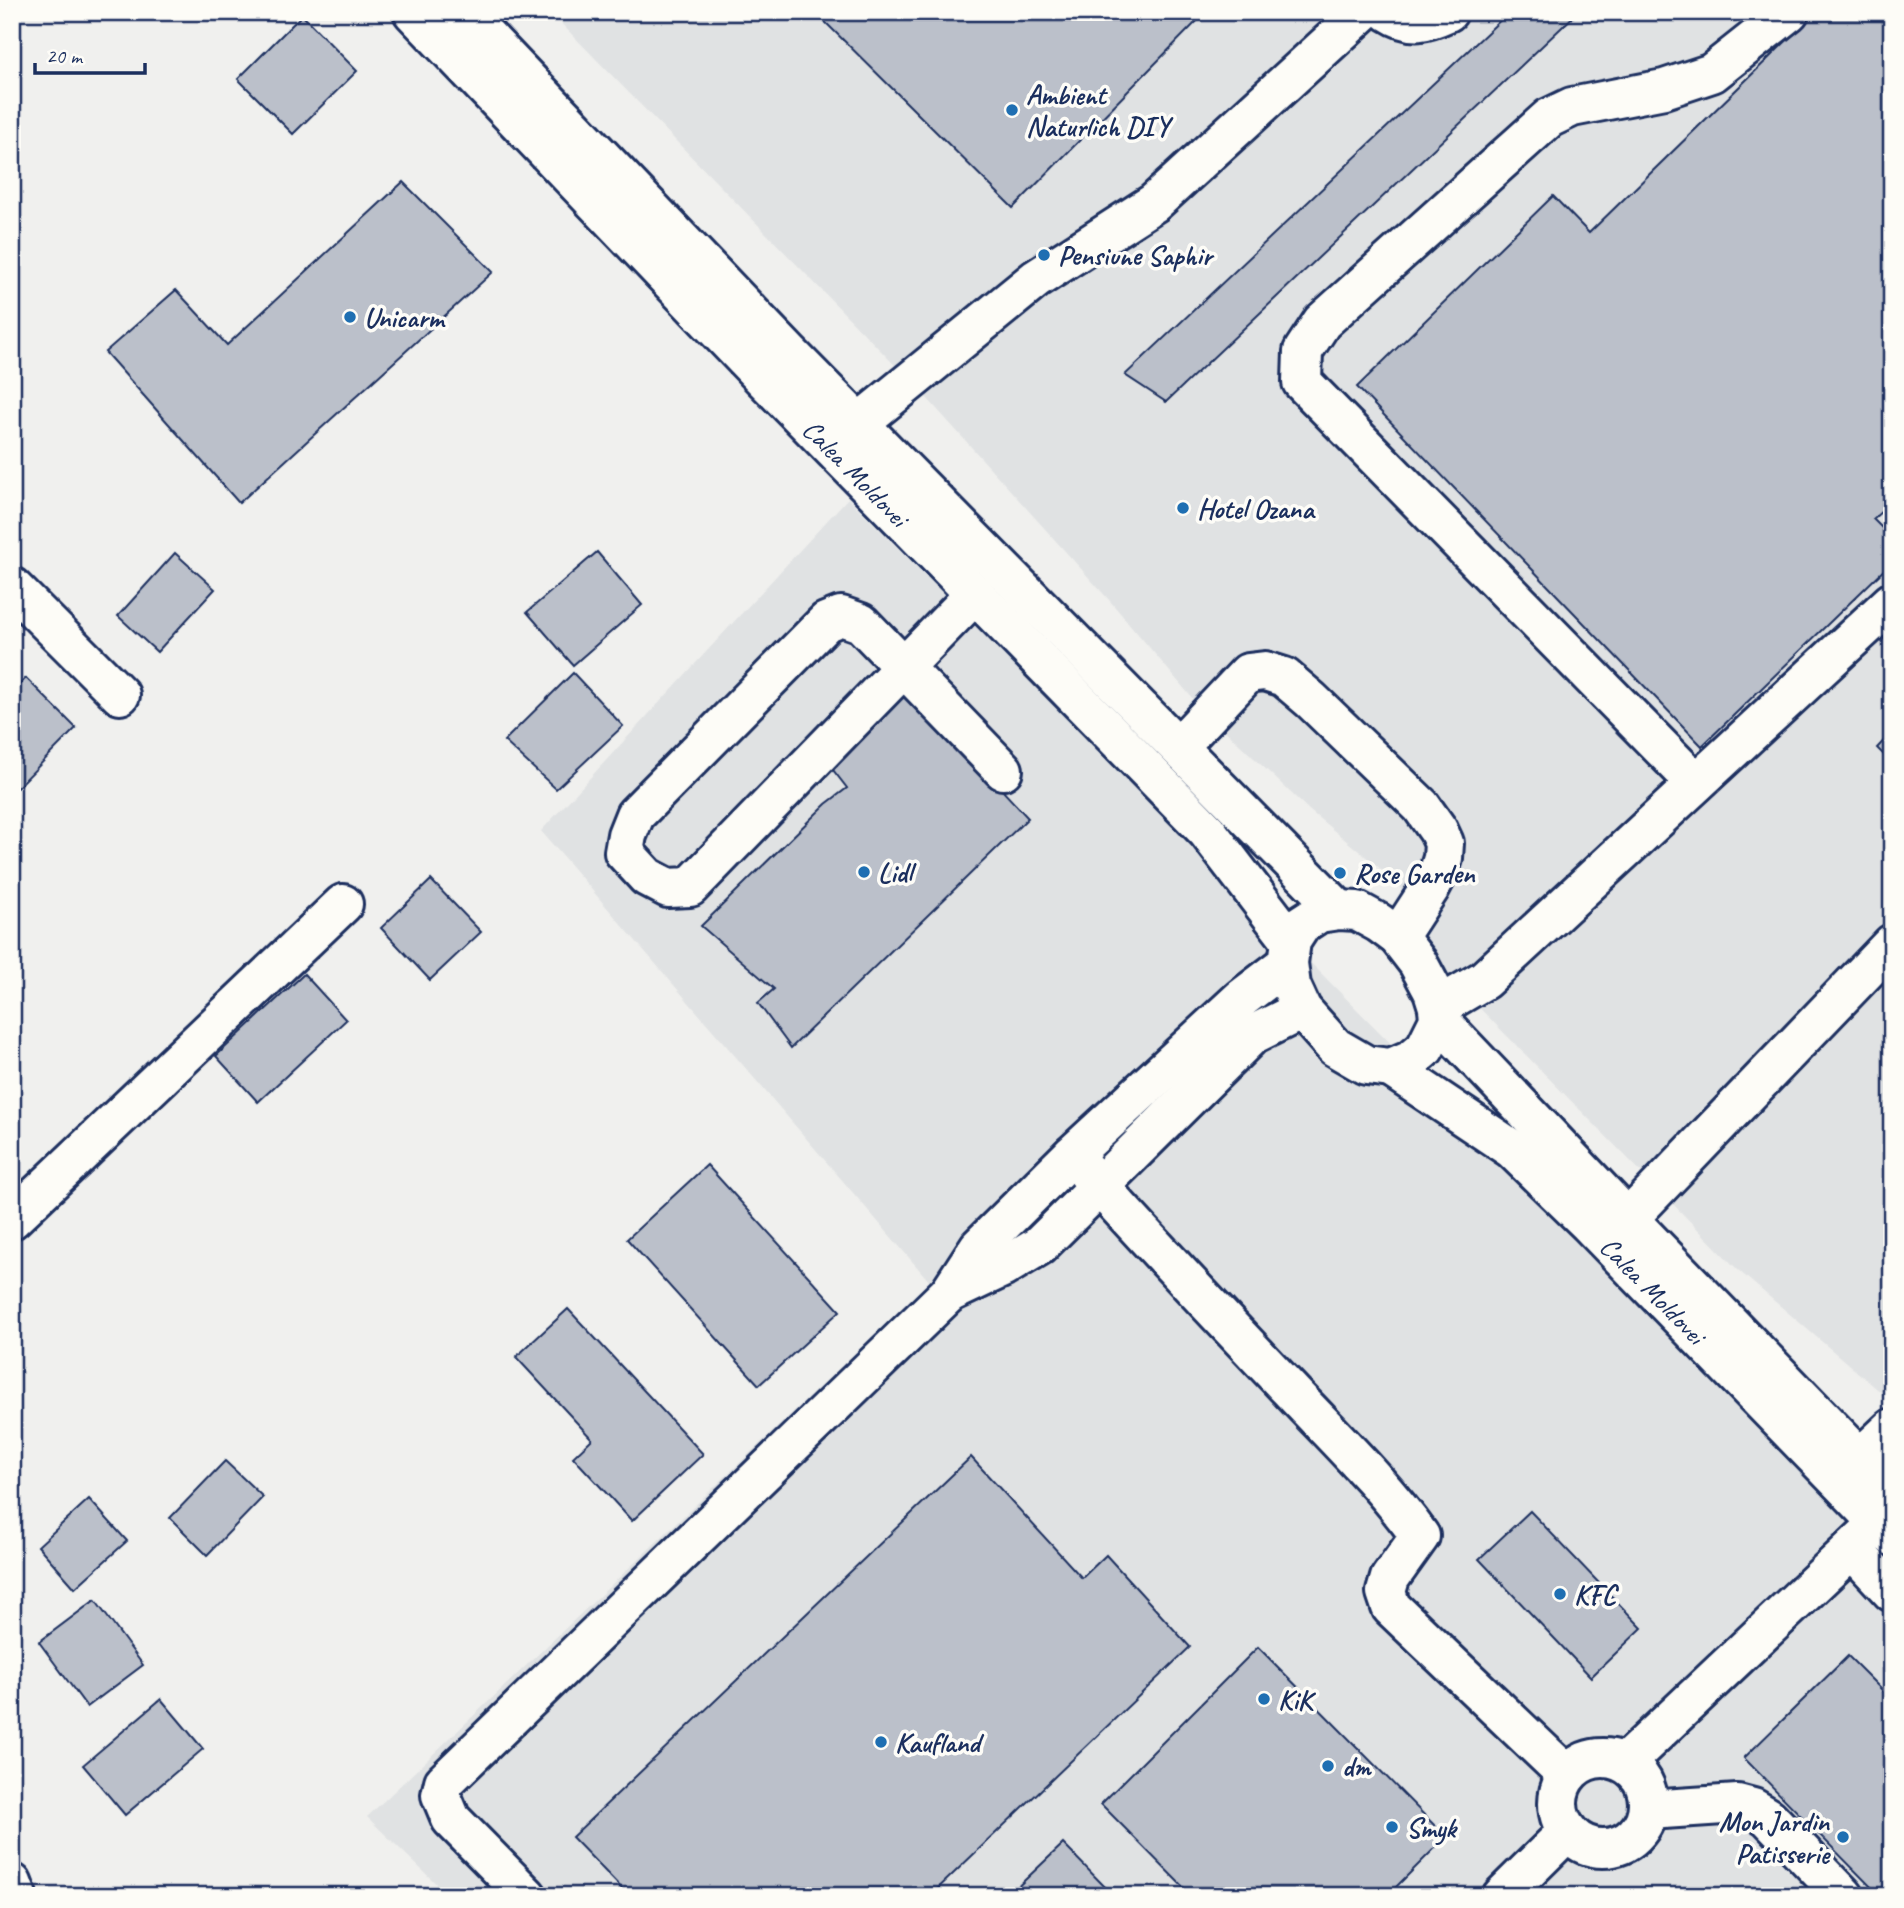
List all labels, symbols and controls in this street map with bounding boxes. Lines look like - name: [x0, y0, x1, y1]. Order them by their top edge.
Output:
- scale bar: [35, 32, 145, 76]
- text: 20 m: [46, 43, 84, 69]
- place label: Ambient Naturlich DIY: [1026, 77, 1174, 144]
- marker: Ambient Naturlich DIY: [1004, 102, 1020, 118]
- place label: Pensiune Saphir: [1058, 238, 1215, 273]
- marker: Pensiune Saphir: [1036, 247, 1052, 263]
- place label: Unicarm: [364, 300, 446, 335]
- marker: Unicarm: [342, 309, 358, 325]
- street label: Calea Moldovei: [795, 412, 918, 537]
- place label: Hotel Ozana: [1197, 491, 1316, 526]
- marker: Hotel Ozana: [1175, 500, 1191, 516]
- place label: Lidl: [878, 855, 917, 890]
- place label: Rose Garden: [1354, 856, 1476, 891]
- marker: Lidl: [856, 864, 872, 880]
- marker: Rose Garden: [1332, 865, 1348, 881]
- street label: Calea Moldovei: [1592, 1229, 1716, 1354]
- place label: KFC: [1574, 1577, 1620, 1612]
- marker: KFC: [1552, 1586, 1568, 1602]
- place label: KiK: [1278, 1682, 1317, 1717]
- marker: KiK: [1256, 1691, 1272, 1707]
- place label: Kaufland: [895, 1725, 984, 1760]
- marker: Kaufland: [873, 1734, 889, 1750]
- place label: dm: [1342, 1749, 1372, 1784]
- marker: dm: [1320, 1758, 1336, 1774]
- place label: Mon Jardin Patisserie: [1719, 1804, 1832, 1871]
- place label: Smyk: [1406, 1810, 1458, 1846]
- marker: Smyk: [1384, 1819, 1400, 1835]
- marker: Mon Jardin Patisserie: [1835, 1829, 1851, 1845]

